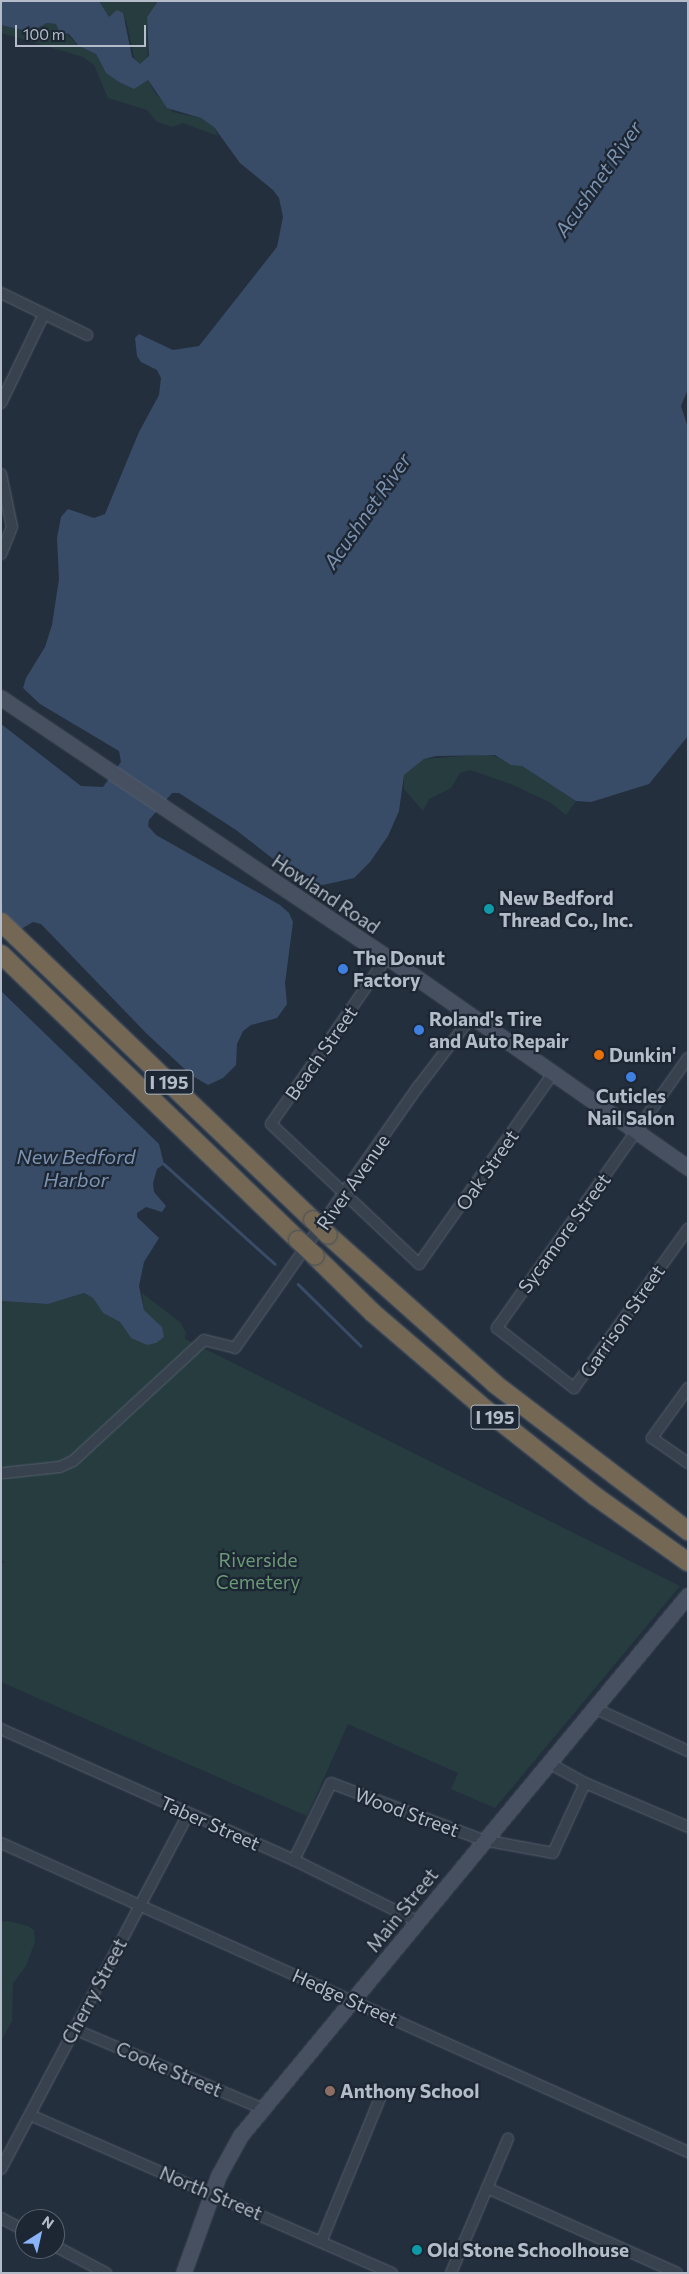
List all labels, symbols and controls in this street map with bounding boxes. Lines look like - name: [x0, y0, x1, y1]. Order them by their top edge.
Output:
- scale bar: [18, 15, 149, 47]
- text: 100 m: [23, 25, 65, 43]
- water label: Acushnet River: [549, 117, 647, 241]
- water label: Acushnet River: [318, 449, 416, 573]
- street label: Howland Road: [268, 850, 384, 938]
- place label: New Bedford Thread Co., Inc.: [499, 887, 633, 931]
- marker: New Bedford Thread Co., Inc.: [483, 903, 495, 915]
- place label: The Donut Factory: [353, 947, 445, 991]
- marker: The Donut Factory: [337, 963, 349, 975]
- street label: Beach Street: [280, 1001, 362, 1105]
- place label: Roland's Tire and Auto Repair: [429, 1008, 569, 1052]
- marker: Roland's Tire and Auto Repair: [413, 1024, 425, 1036]
- place label: Dunkin': [609, 1044, 676, 1066]
- marker: Dunkin': [593, 1049, 605, 1061]
- road number: I 195: [144, 1066, 194, 1098]
- marker: Cuticles Nail Salon: [625, 1071, 637, 1083]
- place label: Cuticles Nail Salon: [587, 1085, 675, 1129]
- street label: Oak Street: [451, 1125, 523, 1215]
- street label: River Avenue: [312, 1130, 394, 1234]
- water label: New Bedford Harbor: [17, 1144, 135, 1191]
- street label: Sycamore Street: [513, 1169, 615, 1297]
- street label: Garrison Street: [575, 1260, 669, 1382]
- road number: I 195: [470, 1401, 520, 1432]
- park label: Riverside Cemetery: [216, 1549, 300, 1593]
- street label: Wood Street: [352, 1783, 462, 1841]
- street label: Taber Street: [157, 1791, 263, 1855]
- street label: Main Street: [361, 1864, 443, 1956]
- street label: Cherry Street: [57, 1934, 131, 2048]
- street label: Hedge Street: [289, 1964, 401, 2030]
- street label: Cooke Street: [113, 2036, 225, 2102]
- place label: Anthony School: [340, 2080, 479, 2102]
- marker: Anthony School: [324, 2085, 336, 2097]
- street label: North Street: [156, 2161, 266, 2225]
- north arrow: [15, 2209, 65, 2259]
- text: N: [39, 2212, 57, 2232]
- place label: Old Stone Schoolhouse: [427, 2239, 629, 2261]
- marker: Old Stone Schoolhouse: [411, 2244, 423, 2256]

